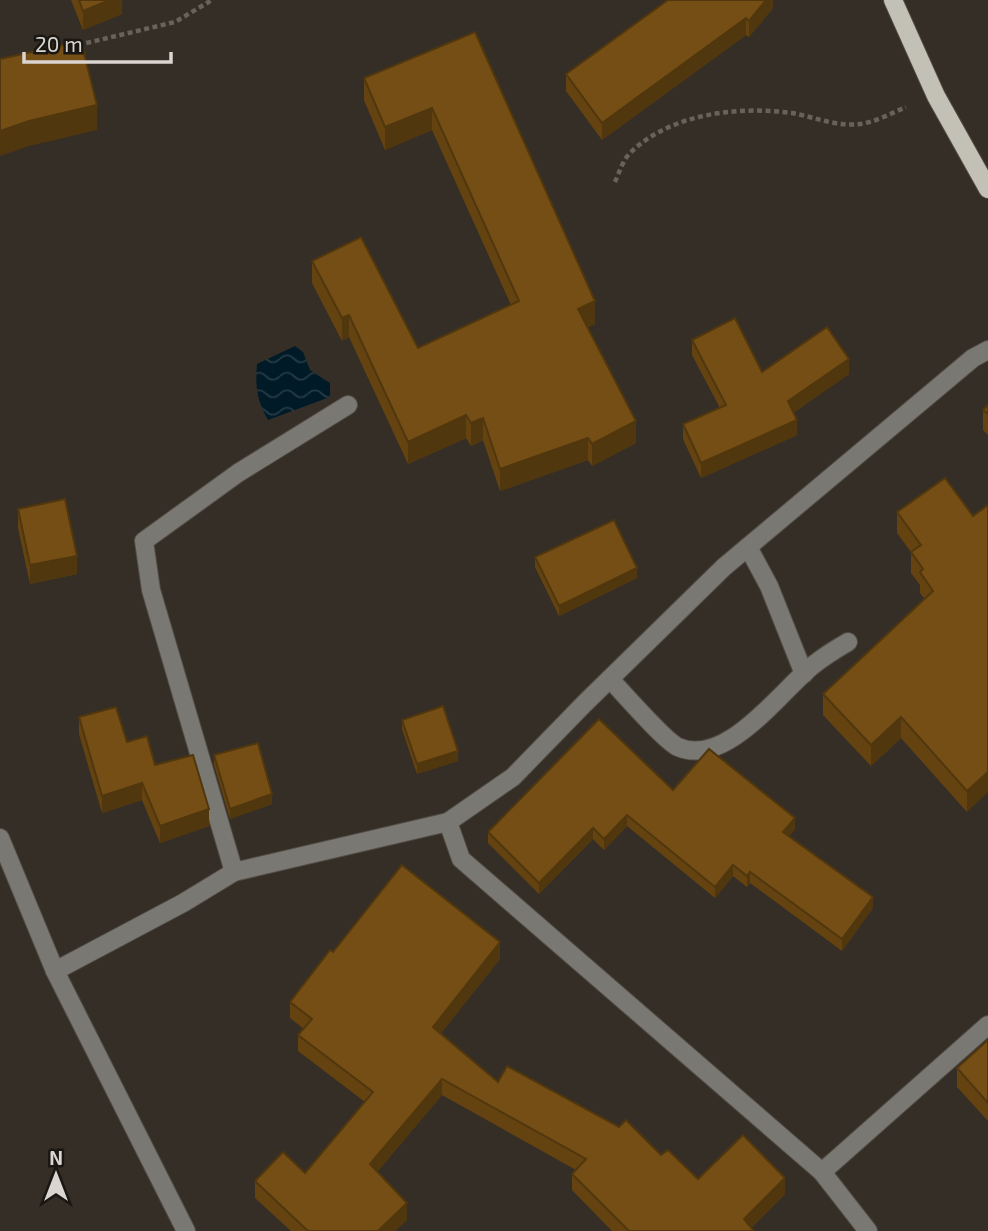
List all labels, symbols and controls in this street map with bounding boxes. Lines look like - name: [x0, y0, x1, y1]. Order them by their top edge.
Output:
- scale bar: [24, 21, 172, 65]
- text: 20 m: [35, 31, 83, 56]
- north arrow: [21, 1140, 91, 1210]
- text: N: [49, 1146, 63, 1169]

